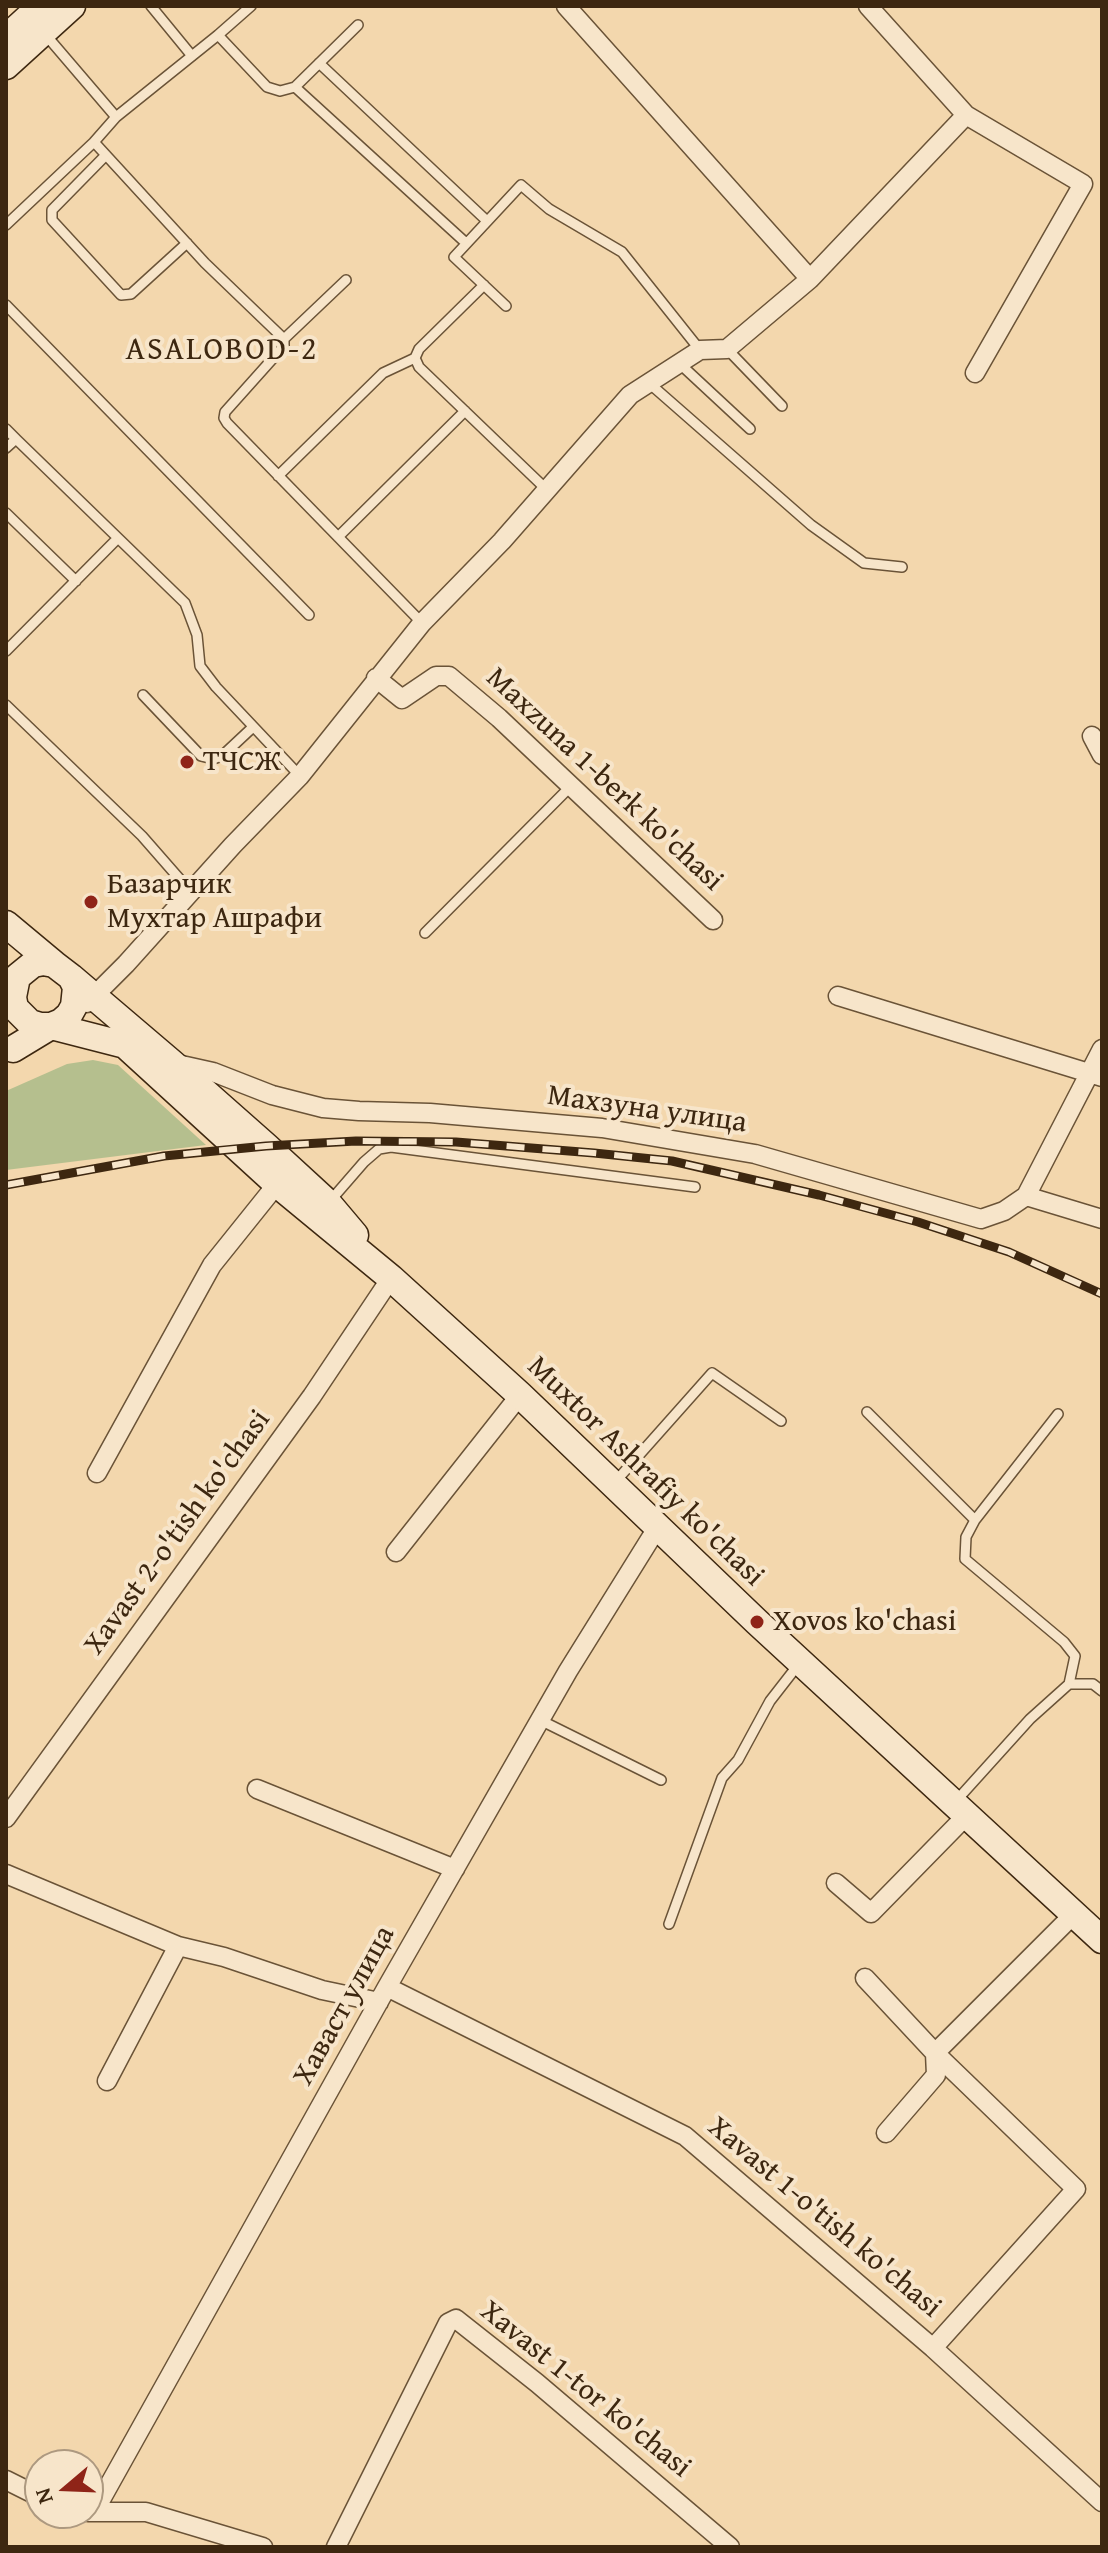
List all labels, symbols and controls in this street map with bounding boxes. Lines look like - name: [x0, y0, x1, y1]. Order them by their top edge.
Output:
- district label: ASALOBOD-2: [126, 332, 318, 370]
- street label: Maxzuna 1-berk ko'chasi: [478, 661, 730, 899]
- place label: ТЧСЖ: [203, 744, 281, 780]
- marker: ТЧСЖ: [178, 753, 196, 771]
- place label: Базарчик Мухтар Ашрафи: [107, 867, 322, 938]
- marker: Базарчик Мухтар Ашрафи: [82, 893, 100, 911]
- street label: Махзуна улица: [545, 1078, 749, 1142]
- street label: Muxtor Ashrafiy ko'chasi: [519, 1349, 771, 1595]
- street label: Xavast 2-o'tish ko'chasi: [77, 1404, 279, 1662]
- place label: Xovos ko'chasi: [773, 1604, 956, 1640]
- marker: Xovos ko'chasi: [748, 1613, 766, 1631]
- street label: Хаваст улица: [286, 1920, 404, 2092]
- street label: Xavast 1-o'tish ko'chasi: [700, 2110, 948, 2326]
- street label: Xavast 1-tor ko'chasi: [472, 2294, 698, 2486]
- north arrow: [24, 2449, 104, 2529]
- text: N: [26, 2484, 61, 2508]

